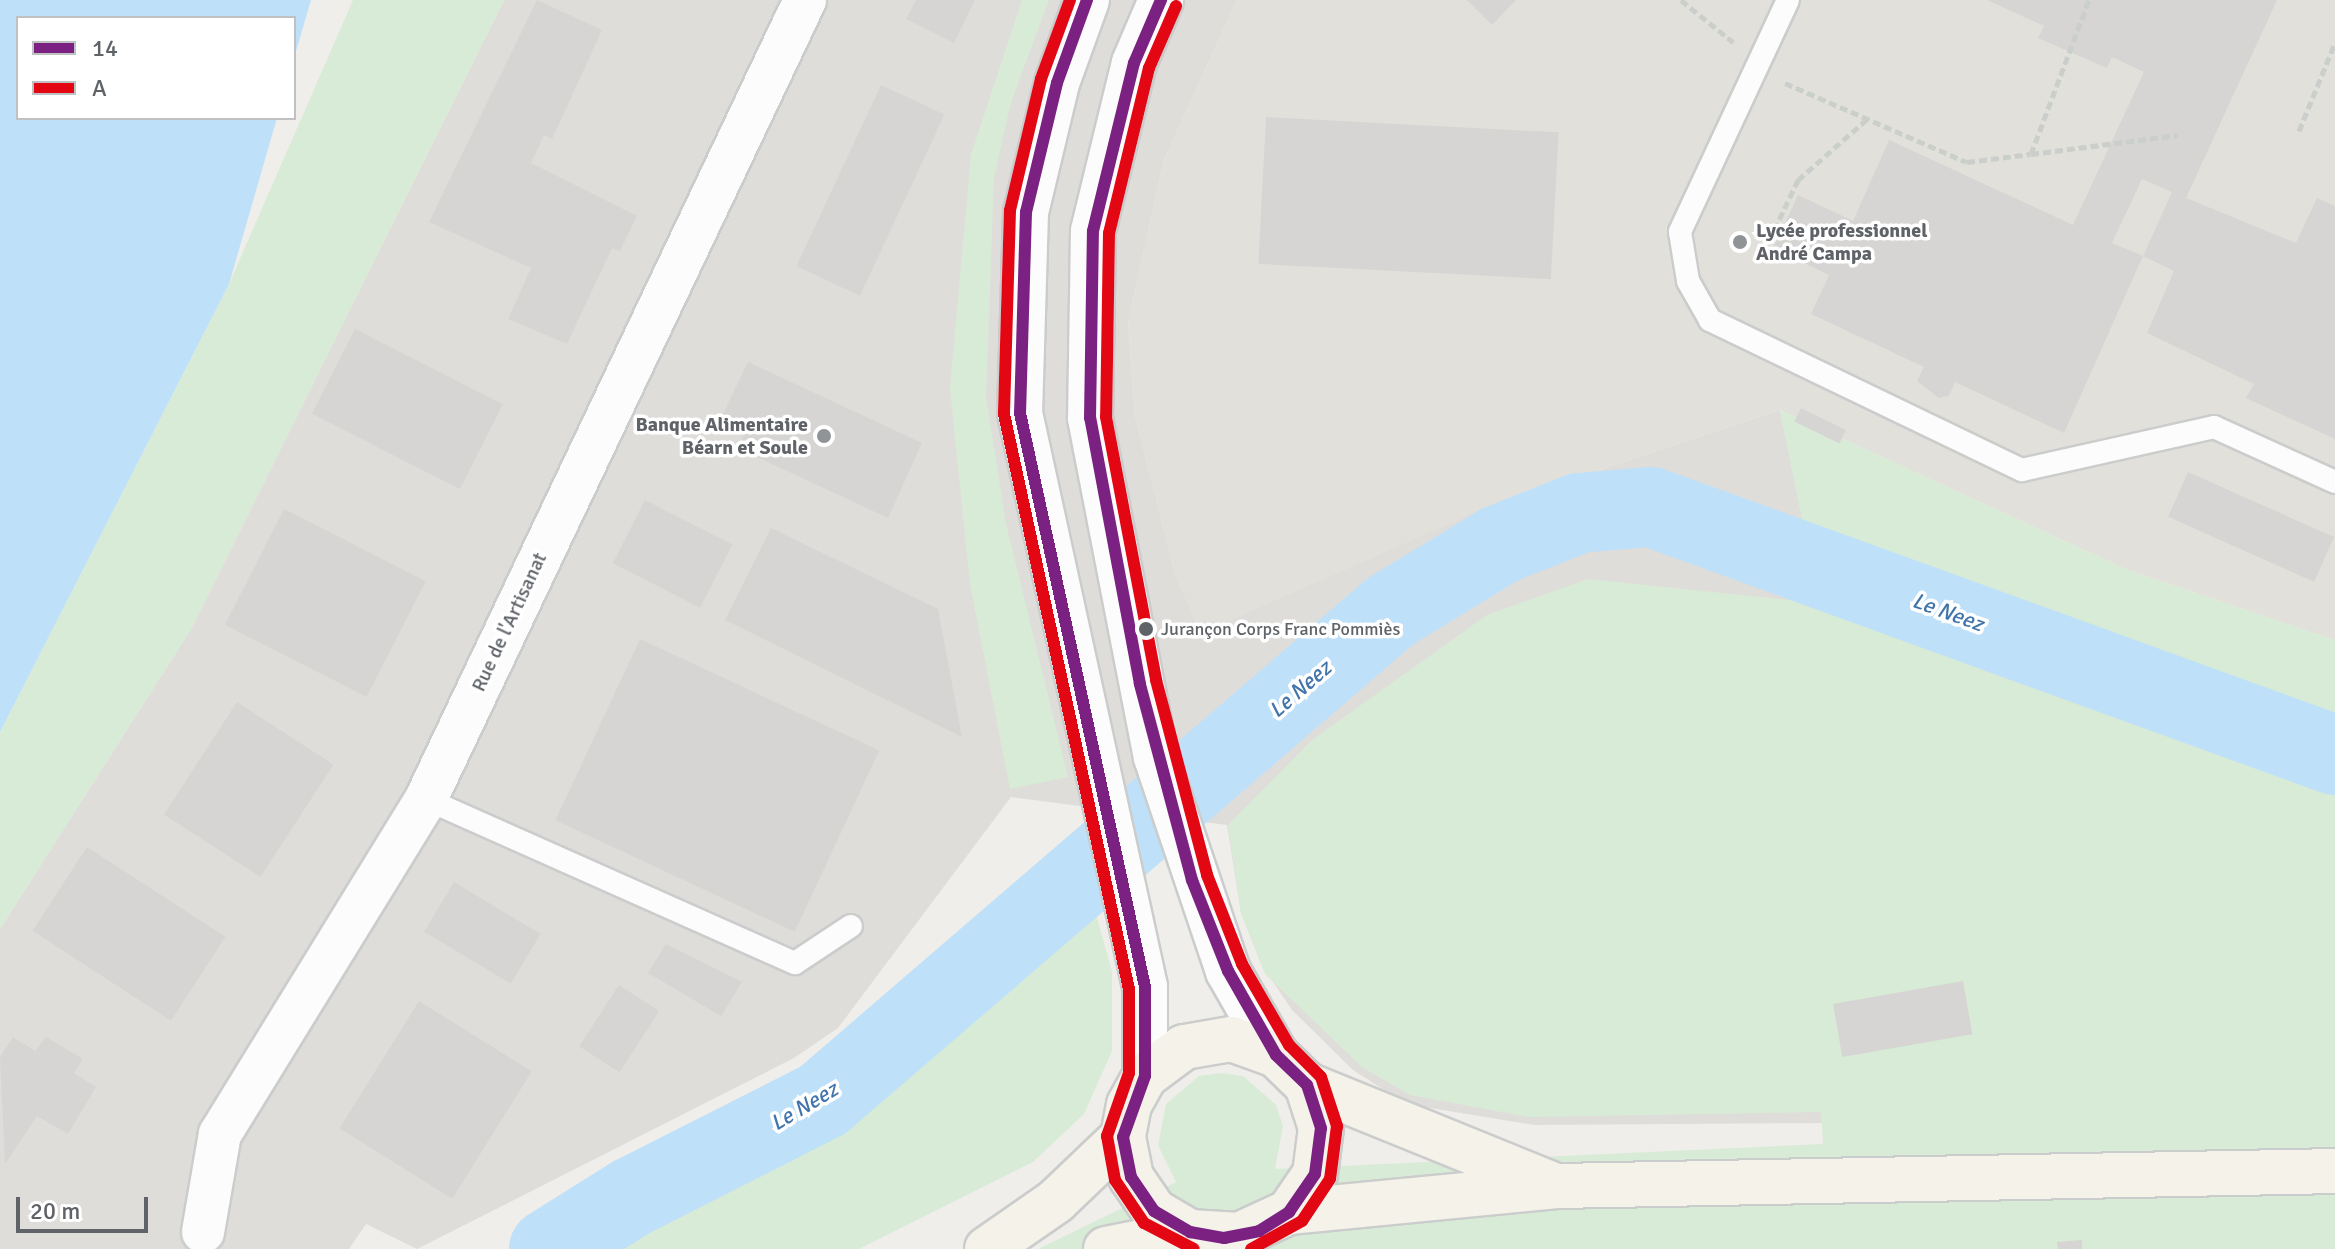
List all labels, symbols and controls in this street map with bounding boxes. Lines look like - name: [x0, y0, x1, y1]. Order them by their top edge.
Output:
- legend: [16, 16, 296, 120]
- text: 14: [92, 33, 118, 63]
- text: A: [92, 73, 107, 103]
- place label: Lycée professionnel André Campa: [1756, 218, 1927, 265]
- marker: Lycée professionnel André Campa: [1731, 233, 1749, 251]
- place label: Banque Alimentaire Béarn et Soule: [636, 412, 808, 459]
- marker: Banque Alimentaire Béarn et Soule: [815, 427, 833, 445]
- street label: Rue de l'Artisanat: [466, 549, 552, 695]
- water label: Le Neez: [1909, 587, 1987, 637]
- place label: Jurançon Corps Franc Pommiès: [1161, 618, 1400, 640]
- marker: Jurançon Corps Franc Pommiès: [1138, 621, 1154, 637]
- water label: Le Neez: [1264, 655, 1336, 723]
- water label: Le Neez: [766, 1076, 842, 1136]
- scale bar: [20, 1181, 152, 1231]
- text: 20 m: [30, 1196, 80, 1226]

